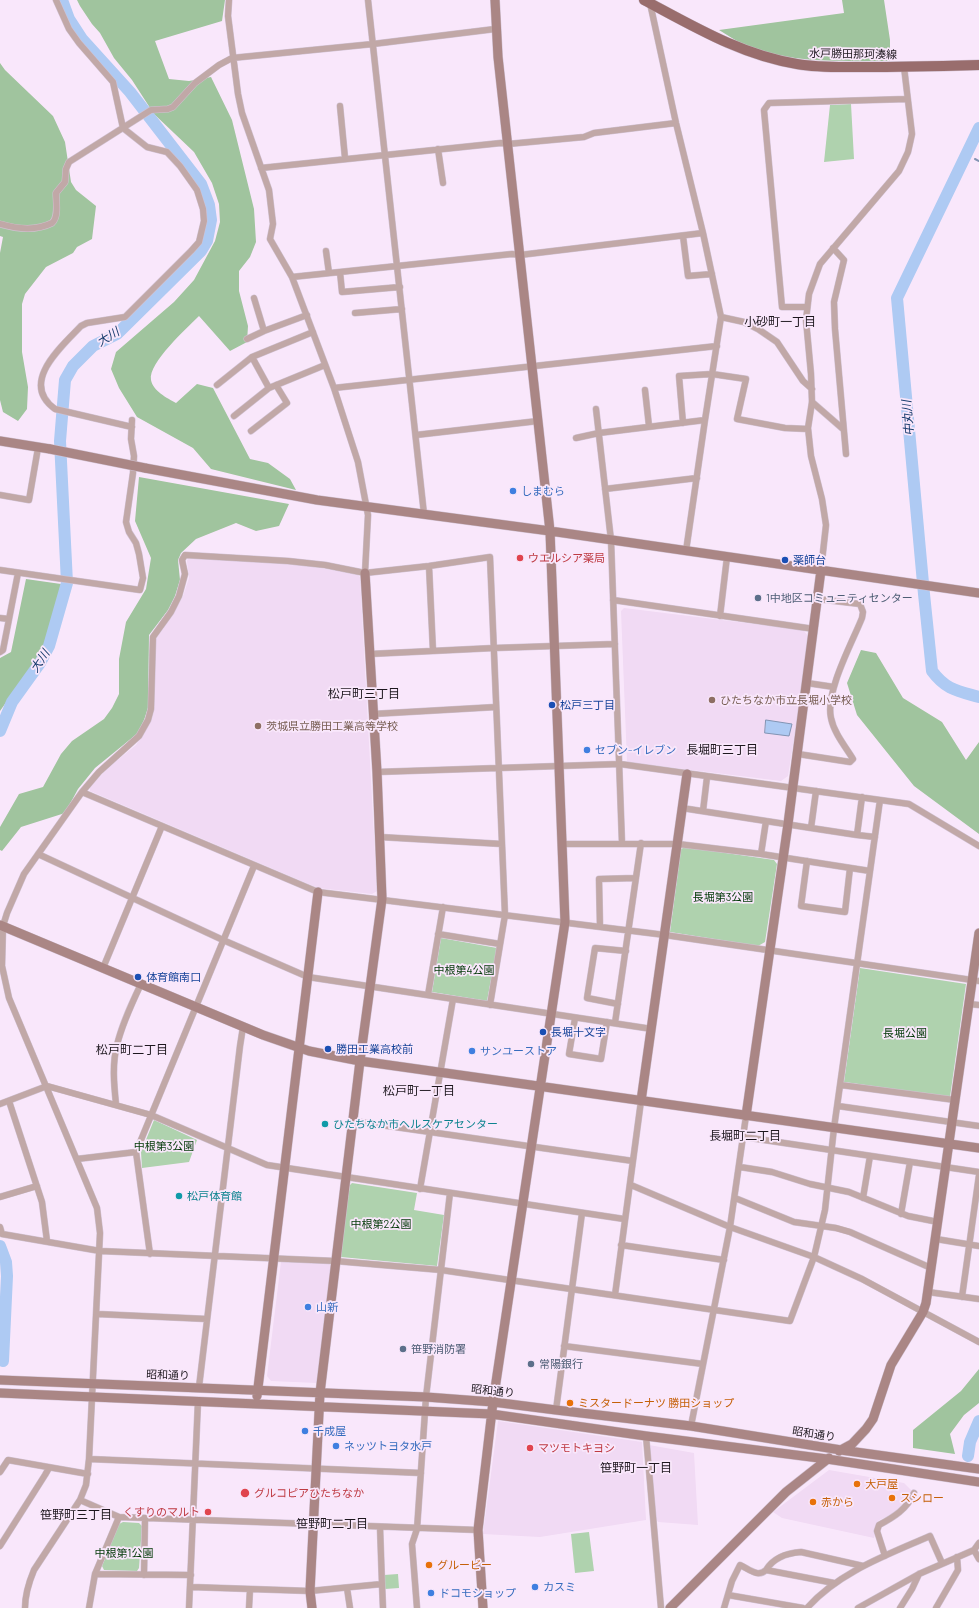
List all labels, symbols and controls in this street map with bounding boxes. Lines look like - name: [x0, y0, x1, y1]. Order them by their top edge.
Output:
- street label: 水戸勝田那珂湊線: [809, 47, 897, 61]
- district label: 小砂町一丁目: [744, 315, 816, 329]
- water label: 大川: [94, 325, 122, 349]
- water label: 中丸川: [899, 399, 917, 437]
- place label: しまむら: [521, 484, 565, 498]
- marker: しまむら: [508, 486, 518, 496]
- place label: ウエルシア薬局: [528, 551, 605, 565]
- marker: ウエルシア薬局: [515, 553, 525, 563]
- place label: 薬師台: [793, 553, 826, 567]
- marker: 薬師台: [780, 555, 790, 565]
- place label: 1中地区コミュニティセンター: [766, 591, 913, 605]
- marker: 1中地区コミュニティセンター: [753, 593, 763, 603]
- water label: 大川: [27, 647, 53, 675]
- district label: 松戸町三丁目: [328, 687, 400, 701]
- place label: ひたちなか市立長堀小学校: [720, 693, 852, 707]
- marker: ひたちなか市立長堀小学校: [707, 695, 717, 705]
- place label: 松戸三丁目: [560, 698, 615, 712]
- marker: 松戸三丁目: [547, 700, 557, 710]
- place label: 茨城県立勝田工業高等学校: [266, 719, 398, 733]
- marker: 茨城県立勝田工業高等学校: [253, 721, 263, 731]
- place label: セブン-イレブン: [595, 743, 676, 757]
- district label: 長堀町三丁目: [686, 743, 758, 757]
- marker: セブン-イレブン: [582, 745, 592, 755]
- park label: 長堀第3公園: [693, 890, 753, 904]
- park label: 中根第4公園: [433, 963, 495, 977]
- place label: 体育館南口: [146, 970, 201, 984]
- marker: 体育館南口: [133, 972, 143, 982]
- place label: 長堀十文字: [551, 1025, 606, 1039]
- park label: 長堀公園: [883, 1026, 927, 1040]
- marker: 長堀十文字: [538, 1027, 548, 1037]
- place label: 勝田工業高校前: [336, 1042, 413, 1056]
- district label: 松戸町二丁目: [96, 1043, 168, 1057]
- marker: 勝田工業高校前: [323, 1044, 333, 1054]
- place label: サンユーストア: [480, 1044, 557, 1058]
- marker: サンユーストア: [467, 1046, 477, 1056]
- district label: 松戸町一丁目: [383, 1084, 455, 1098]
- place label: ひたちなか市ヘルスケアセンター: [333, 1117, 498, 1131]
- marker: ひたちなか市ヘルスケアセンター: [320, 1119, 330, 1129]
- district label: 長堀町二丁目: [709, 1129, 781, 1143]
- park label: 中根第3公園: [134, 1139, 194, 1153]
- place label: 松戸体育館: [187, 1189, 242, 1203]
- marker: 松戸体育館: [174, 1191, 184, 1201]
- park label: 中根第2公園: [351, 1217, 411, 1231]
- place label: 山新: [316, 1300, 338, 1314]
- marker: 山新: [303, 1302, 313, 1312]
- place label: 笹野消防署: [411, 1342, 466, 1356]
- marker: 笹野消防署: [398, 1344, 408, 1354]
- place label: 常陽銀行: [539, 1357, 583, 1371]
- marker: 常陽銀行: [526, 1359, 536, 1369]
- street label: 昭和通り: [146, 1368, 190, 1382]
- street label: 昭和通り: [470, 1382, 516, 1400]
- place label: ミスタードーナツ 勝田ショップ: [578, 1396, 734, 1410]
- marker: ミスタードーナツ 勝田ショップ: [565, 1398, 575, 1408]
- place label: 千成屋: [313, 1424, 346, 1438]
- street label: 昭和通り: [791, 1424, 837, 1444]
- marker: 千成屋: [300, 1426, 310, 1436]
- place label: ネッツトヨタ水戸: [344, 1439, 432, 1453]
- marker: ネッツトヨタ水戸: [331, 1441, 341, 1451]
- place label: マツモトキヨシ: [538, 1441, 615, 1455]
- marker: マツモトキヨシ: [525, 1443, 535, 1453]
- district label: 笹野町一丁目: [600, 1461, 672, 1475]
- place label: 大戸屋: [865, 1477, 898, 1491]
- marker: 大戸屋: [852, 1479, 862, 1489]
- place label: グルコピアひたちなか: [254, 1486, 364, 1500]
- marker: グルコピアひたちなか: [239, 1487, 251, 1499]
- place label: スシロー: [900, 1491, 944, 1505]
- marker: スシロー: [887, 1493, 897, 1503]
- place label: 赤から: [821, 1495, 854, 1509]
- marker: 赤から: [808, 1497, 818, 1507]
- place label: くすりのマルト: [123, 1505, 200, 1519]
- marker: くすりのマルト: [203, 1507, 213, 1517]
- district label: 笹野町三丁目: [40, 1508, 112, 1522]
- district label: 笹野町二丁目: [296, 1517, 368, 1531]
- park label: 中根第1公園: [95, 1546, 153, 1560]
- place label: グルービー: [437, 1558, 492, 1572]
- marker: グルービー: [424, 1560, 434, 1570]
- place label: カスミ: [543, 1580, 576, 1594]
- marker: カスミ: [530, 1582, 540, 1592]
- place label: ドコモショップ: [439, 1586, 516, 1600]
- marker: ドコモショップ: [426, 1588, 436, 1598]

